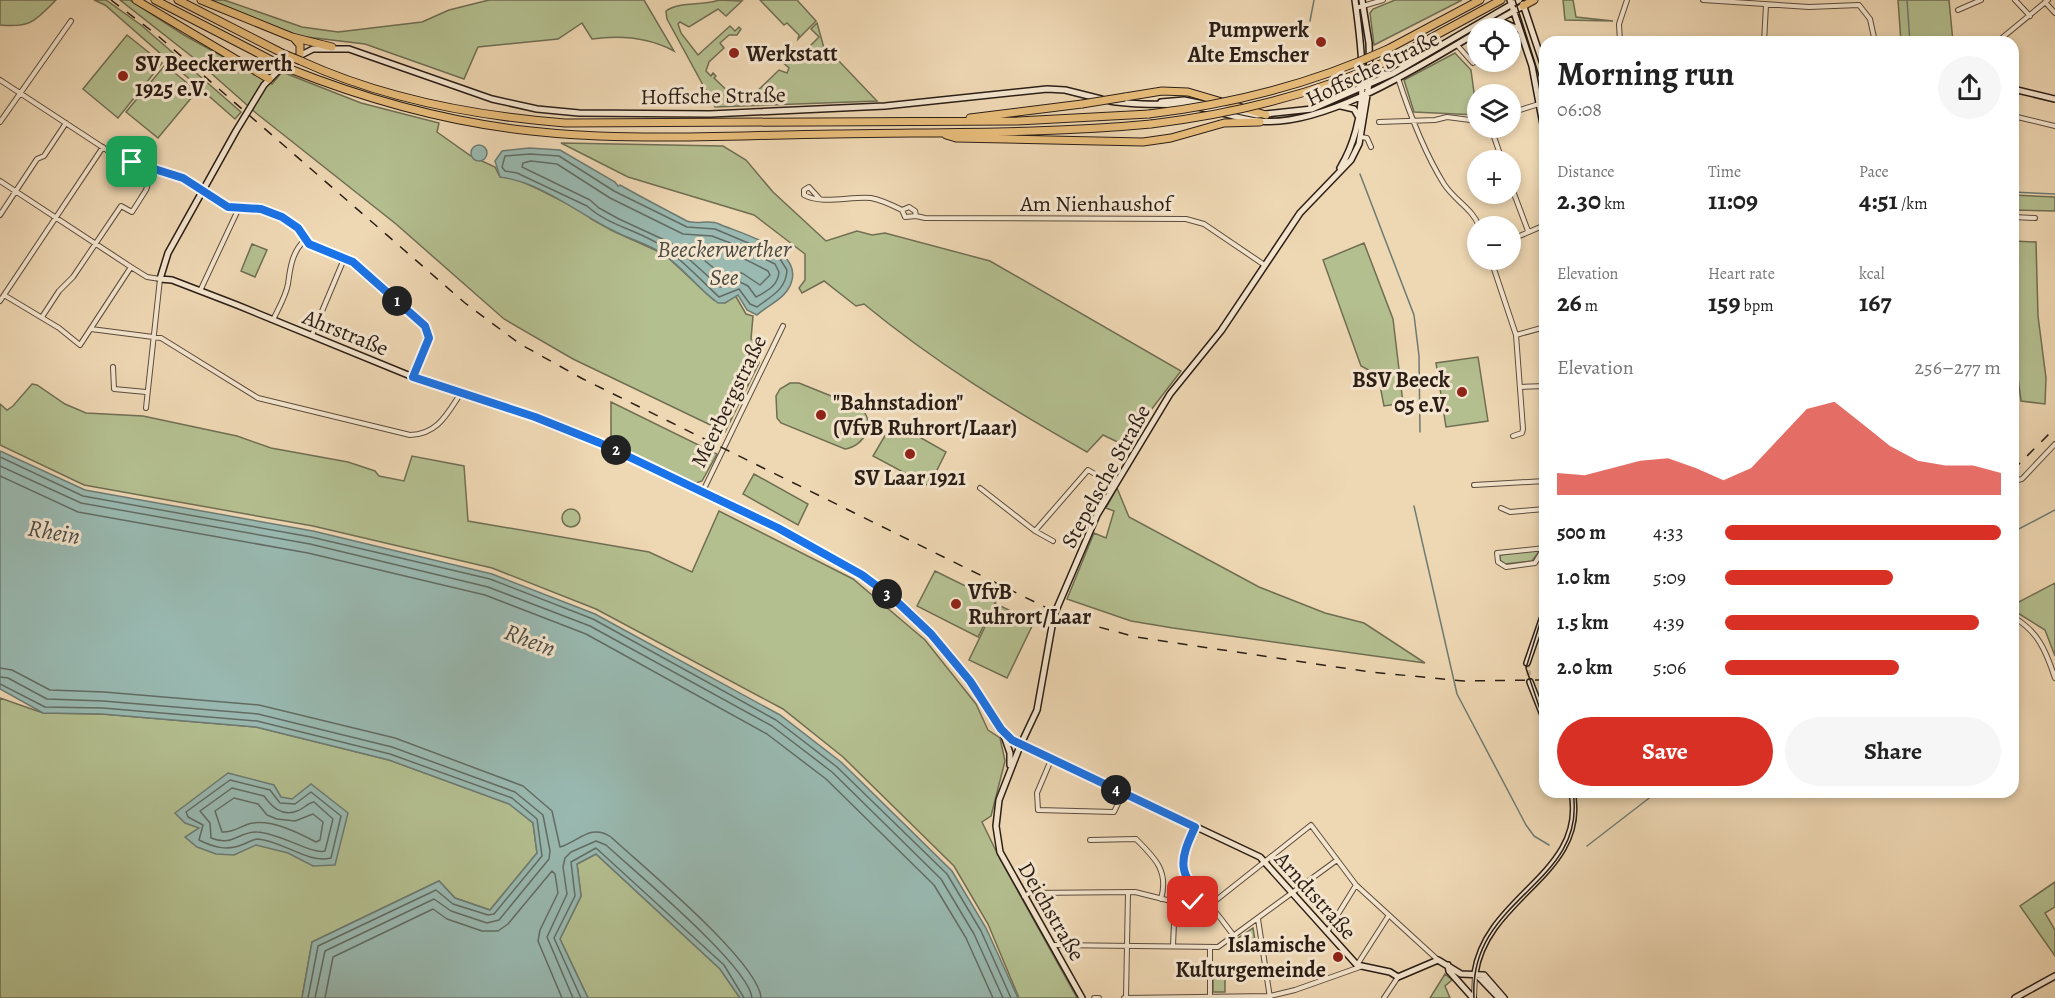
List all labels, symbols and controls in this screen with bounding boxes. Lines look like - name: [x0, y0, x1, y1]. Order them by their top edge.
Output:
- place label: Pumpwerk Alte Emscher: [1187, 15, 1310, 70]
- map controls: [1467, 18, 1521, 270]
- button: locate: [1467, 18, 1521, 72]
- street label: Hoffsche Straße: [1301, 24, 1444, 114]
- marker: Pumpwerk Alte Emscher: [1314, 35, 1328, 49]
- place label: Werkstatt: [745, 39, 838, 69]
- marker: Werkstatt: [727, 46, 741, 60]
- place label: SV Beeckerwerth 1925 e.V.: [135, 49, 293, 104]
- text: Morning run: [1557, 51, 1734, 96]
- button: share: [1938, 56, 2001, 119]
- marker: SV Beeckerwerth 1925 e.V.: [116, 69, 130, 83]
- street label: Hoffsche Straße: [640, 80, 786, 112]
- button: layers: [1467, 84, 1521, 138]
- text: 06:08: [1557, 96, 1602, 123]
- pin: [106, 136, 157, 187]
- icon: arrive: [115, 145, 148, 178]
- button: +: [1467, 150, 1521, 204]
- text: Distance: [1557, 161, 1614, 183]
- text: Time: [1708, 161, 1741, 183]
- text: Pace: [1859, 161, 1889, 183]
- text: 2.30: [1557, 183, 1601, 218]
- text: 11:09: [1708, 183, 1758, 218]
- text: 4:51: [1859, 183, 1898, 218]
- street label: Am Nienhaushof: [1019, 189, 1174, 219]
- text: km: [1601, 193, 1625, 215]
- text: /km: [1898, 193, 1928, 215]
- button: −: [1467, 216, 1521, 270]
- water label: Beeckerwerther See: [657, 233, 792, 293]
- text: Elevation: [1557, 263, 1618, 285]
- text: Heart rate: [1708, 263, 1775, 285]
- text: kcal: [1859, 263, 1885, 285]
- text: 26: [1557, 285, 1582, 320]
- text: 159: [1708, 285, 1740, 320]
- text: 167: [1859, 285, 1892, 320]
- pin: 1: [382, 286, 412, 316]
- text: 1: [394, 290, 400, 312]
- text: m: [1582, 295, 1598, 317]
- text: bpm: [1740, 295, 1774, 317]
- street label: Ahrstraße: [297, 302, 393, 364]
- street label: Meerbergstraße: [684, 330, 774, 473]
- text: Elevation: [1557, 354, 1634, 381]
- text: 256–277 m: [1915, 354, 2001, 381]
- place label: BSV Beeck 05 e.V.: [1352, 365, 1451, 420]
- marker: BSV Beeck 05 e.V.: [1455, 385, 1469, 399]
- place label: "Bahnstadion" (VfvB Ruhrort/Laar): [833, 388, 1017, 443]
- street label: Stepelsche Straße: [1054, 399, 1158, 554]
- marker: "Bahnstadion" (VfvB Ruhrort/Laar): [814, 408, 828, 422]
- pin: 2: [601, 435, 631, 465]
- text: 2: [612, 439, 620, 461]
- marker: SV Laar 1921: [903, 447, 917, 461]
- place label: SV Laar 1921: [854, 463, 966, 493]
- water label: Rhein: [25, 512, 83, 552]
- text: 500 m: [1557, 519, 1606, 546]
- text: 4:33: [1653, 519, 1683, 546]
- text: 1.0 km: [1557, 564, 1610, 591]
- text: 5:09: [1653, 564, 1686, 591]
- place label: VfvB Ruhrort/Laar: [967, 577, 1091, 632]
- pin: 3: [872, 579, 902, 609]
- text: 3: [884, 583, 890, 605]
- marker: VfvB Ruhrort/Laar: [949, 597, 963, 611]
- text: 1.5 km: [1557, 609, 1609, 636]
- text: 4:39: [1653, 609, 1684, 636]
- water label: Rhein: [500, 616, 560, 664]
- text: 2.0 km: [1557, 654, 1613, 681]
- text: 5:06: [1653, 654, 1686, 681]
- button: Save: [1557, 717, 1773, 786]
- button: Share: [1785, 717, 2001, 786]
- pin: 4: [1101, 775, 1131, 805]
- text: 4: [1112, 779, 1120, 801]
- street label: Arndtstraße: [1267, 844, 1363, 946]
- street label: Deichstraße: [1011, 856, 1092, 967]
- pin: [1167, 876, 1218, 927]
- icon: check: [1176, 885, 1209, 918]
- place label: Islamische Kulturgemeinde: [1175, 930, 1326, 985]
- marker: Islamische Kulturgemeinde: [1331, 950, 1345, 964]

